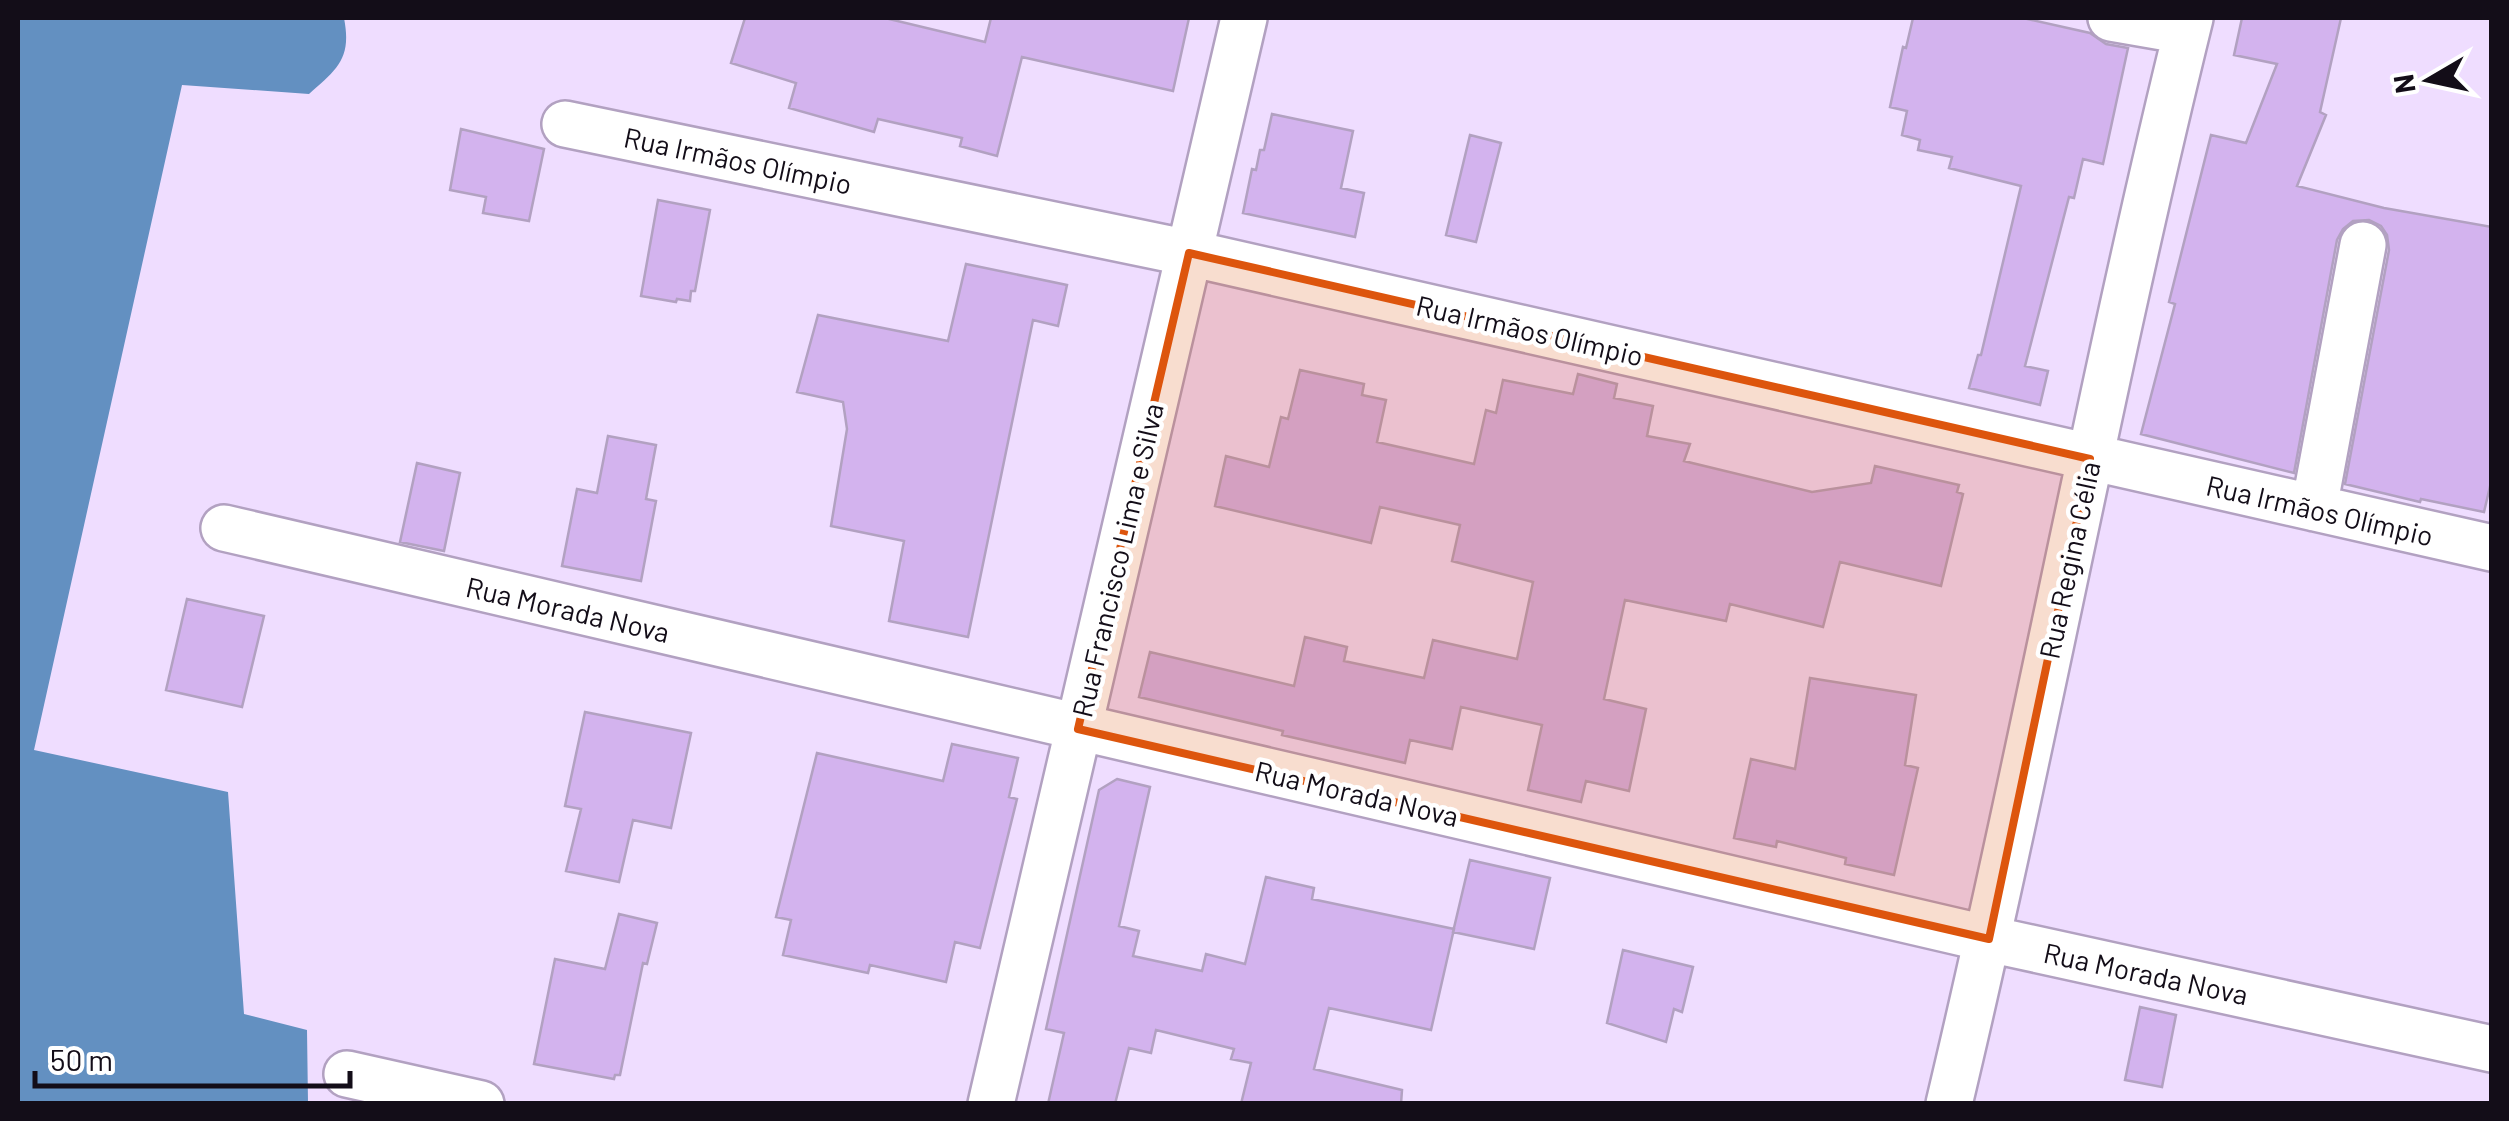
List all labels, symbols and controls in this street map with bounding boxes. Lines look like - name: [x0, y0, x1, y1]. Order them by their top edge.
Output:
- north arrow: [2379, 30, 2479, 130]
- text: N: [2385, 72, 2422, 96]
- street label: Rua Irmãos Olímpio: [621, 119, 855, 201]
- street label: Rua Irmãos Olímpio: [1413, 287, 1647, 373]
- street label: Rua Francisco Lima e Silva: [1064, 400, 1170, 720]
- street label: Rua Regina Célia: [2031, 458, 2107, 662]
- street label: Rua Irmãos Olímpio: [2203, 467, 2437, 553]
- street label: Rua Morada Nova: [463, 569, 673, 649]
- street label: Rua Morada Nova: [1252, 753, 1462, 833]
- street label: Rua Morada Nova: [2041, 935, 2251, 1011]
- scale bar: [35, 1026, 350, 1088]
- text: 50 m: [50, 1041, 113, 1077]

